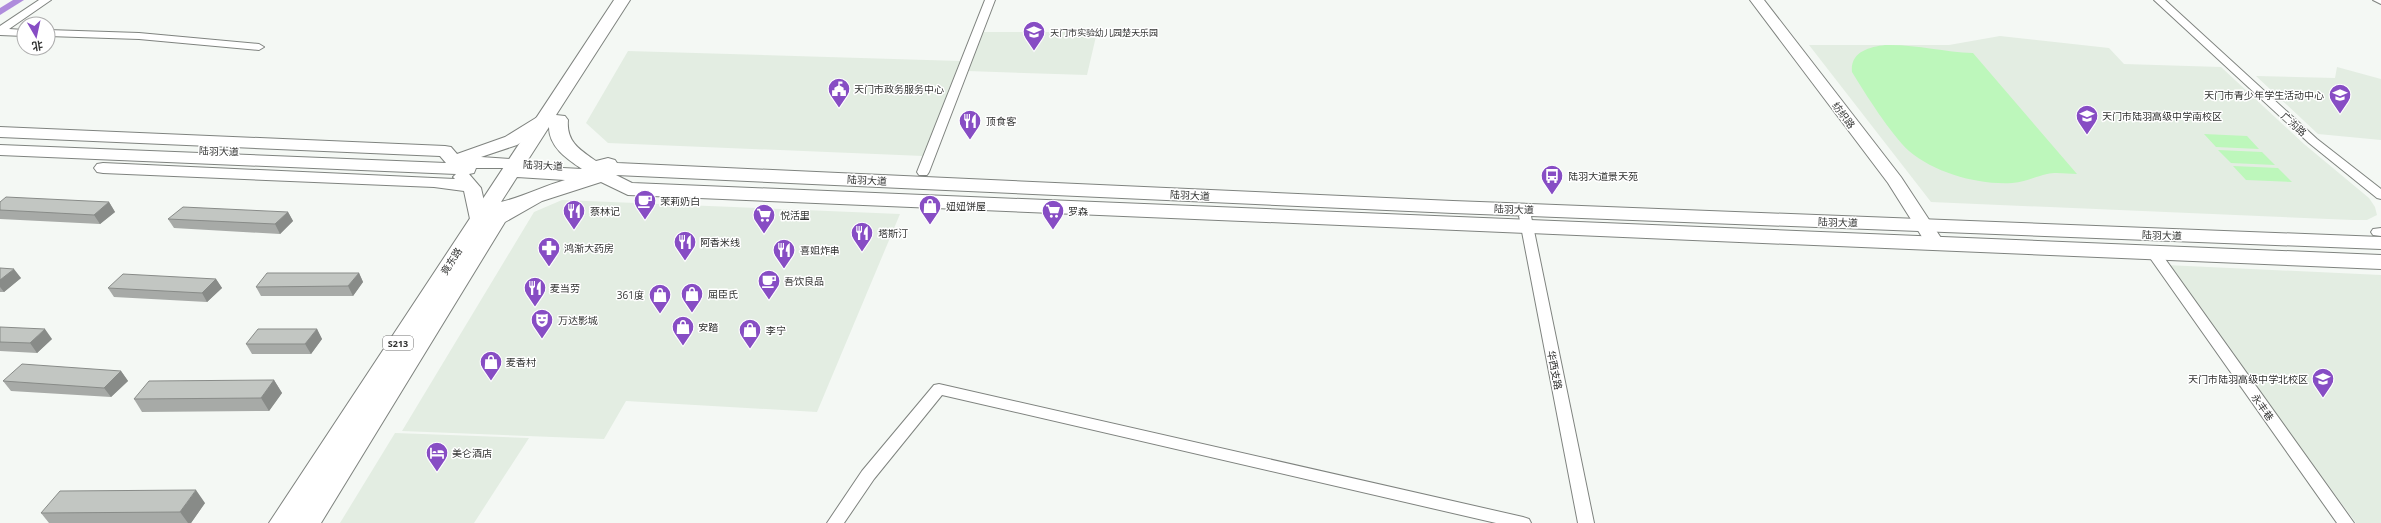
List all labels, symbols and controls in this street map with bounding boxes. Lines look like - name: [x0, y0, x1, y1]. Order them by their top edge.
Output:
- north arrow: [16, 16, 56, 56]
- school or university icon: 天门市实验幼儿园楚天乐园: [1021, 19, 1047, 52]
- place label: 天门市实验幼儿园楚天乐园: [1050, 26, 1158, 39]
- text: 北: [31, 38, 44, 55]
- public building icon: 天门市政务服务中心: [826, 76, 852, 109]
- place label: 天门市政务服务中心: [854, 82, 944, 96]
- school or university icon: 天门市青少年学生活动中心: [2327, 82, 2353, 115]
- place label: 天门市青少年学生活动中心: [2204, 88, 2324, 102]
- street label: 纺织路: [1829, 99, 1859, 131]
- school or university icon: 天门市陆羽高级中学南校区: [2074, 103, 2100, 136]
- restaurant icon: 顶食客: [957, 108, 983, 141]
- place label: 天门市陆羽高级中学南校区: [2102, 109, 2222, 123]
- street label: 广沟路: [2278, 109, 2310, 139]
- place label: 顶食客: [986, 114, 1017, 128]
- street label: 陆羽大道: [199, 143, 239, 159]
- street label: 陆羽大道: [523, 157, 563, 173]
- bus stop icon: 陆羽大道景天苑: [1539, 163, 1565, 196]
- place label: 陆羽大道景天苑: [1568, 169, 1638, 183]
- street label: 陆羽大道: [847, 172, 887, 188]
- street label: 陆羽大道: [1170, 187, 1210, 203]
- cafe icon: 茉莉奶白: [632, 188, 658, 221]
- shop icon: 妞妞饼屋: [917, 193, 943, 226]
- place label: 茉莉奶白: [660, 194, 700, 208]
- restaurant icon: 蔡林记: [561, 198, 587, 231]
- supermarket icon: 罗森: [1040, 198, 1066, 231]
- place label: 妞妞饼屋: [946, 199, 986, 213]
- street label: 陆羽大道: [1494, 201, 1534, 217]
- supermarket icon: 悦活里: [751, 202, 777, 235]
- place label: 蔡林记: [590, 204, 620, 218]
- place label: 罗森: [1068, 204, 1088, 218]
- place label: 悦活里: [780, 208, 810, 222]
- street label: 陆羽大道: [1818, 214, 1858, 230]
- restaurant icon: 塔斯汀: [849, 220, 875, 253]
- place label: 塔斯汀: [878, 226, 908, 240]
- street label: 陆羽大道: [2142, 227, 2182, 243]
- restaurant icon: 阿香米线: [672, 229, 698, 262]
- pharmacy icon: 鸿渐大药房: [536, 235, 562, 268]
- place label: 阿香米线: [700, 235, 740, 249]
- restaurant icon: 喜姐炸串: [771, 237, 797, 270]
- place label: 鸿渐大药房: [564, 241, 614, 255]
- place label: 喜姐炸串: [800, 243, 840, 257]
- street label: 竟东路: [437, 245, 465, 277]
- cafe icon: 吾饮良品: [756, 268, 782, 301]
- place label: 吾饮良品: [784, 274, 824, 288]
- restaurant icon: 麦当劳: [522, 275, 548, 308]
- place label: 麦当劳: [550, 281, 580, 295]
- shop icon: 屈臣氏: [679, 281, 705, 314]
- shop icon: 361度: [647, 282, 673, 315]
- place label: 屈臣氏: [708, 287, 738, 301]
- place label: 361度: [617, 288, 644, 302]
- theatre icon: 万达影城: [529, 307, 555, 340]
- place label: 万达影城: [558, 313, 598, 327]
- shop icon: 安踏: [670, 314, 696, 347]
- shop icon: 李宁: [737, 317, 763, 350]
- place label: 安踏: [698, 320, 718, 334]
- place label: 李宁: [766, 323, 786, 337]
- road number: S213: [383, 336, 413, 350]
- shop icon: 麦香村: [478, 349, 504, 382]
- street label: 华西支路: [1544, 349, 1566, 391]
- place label: 麦香村: [506, 355, 536, 369]
- school or university icon: 天门市陆羽高级中学北校区: [2310, 366, 2336, 399]
- place label: 天门市陆羽高级中学北校区: [2188, 372, 2308, 386]
- street label: 永丰巷: [2249, 391, 2277, 423]
- hotel icon: 美仑酒店: [424, 440, 450, 473]
- place label: 美仑酒店: [452, 446, 492, 460]

